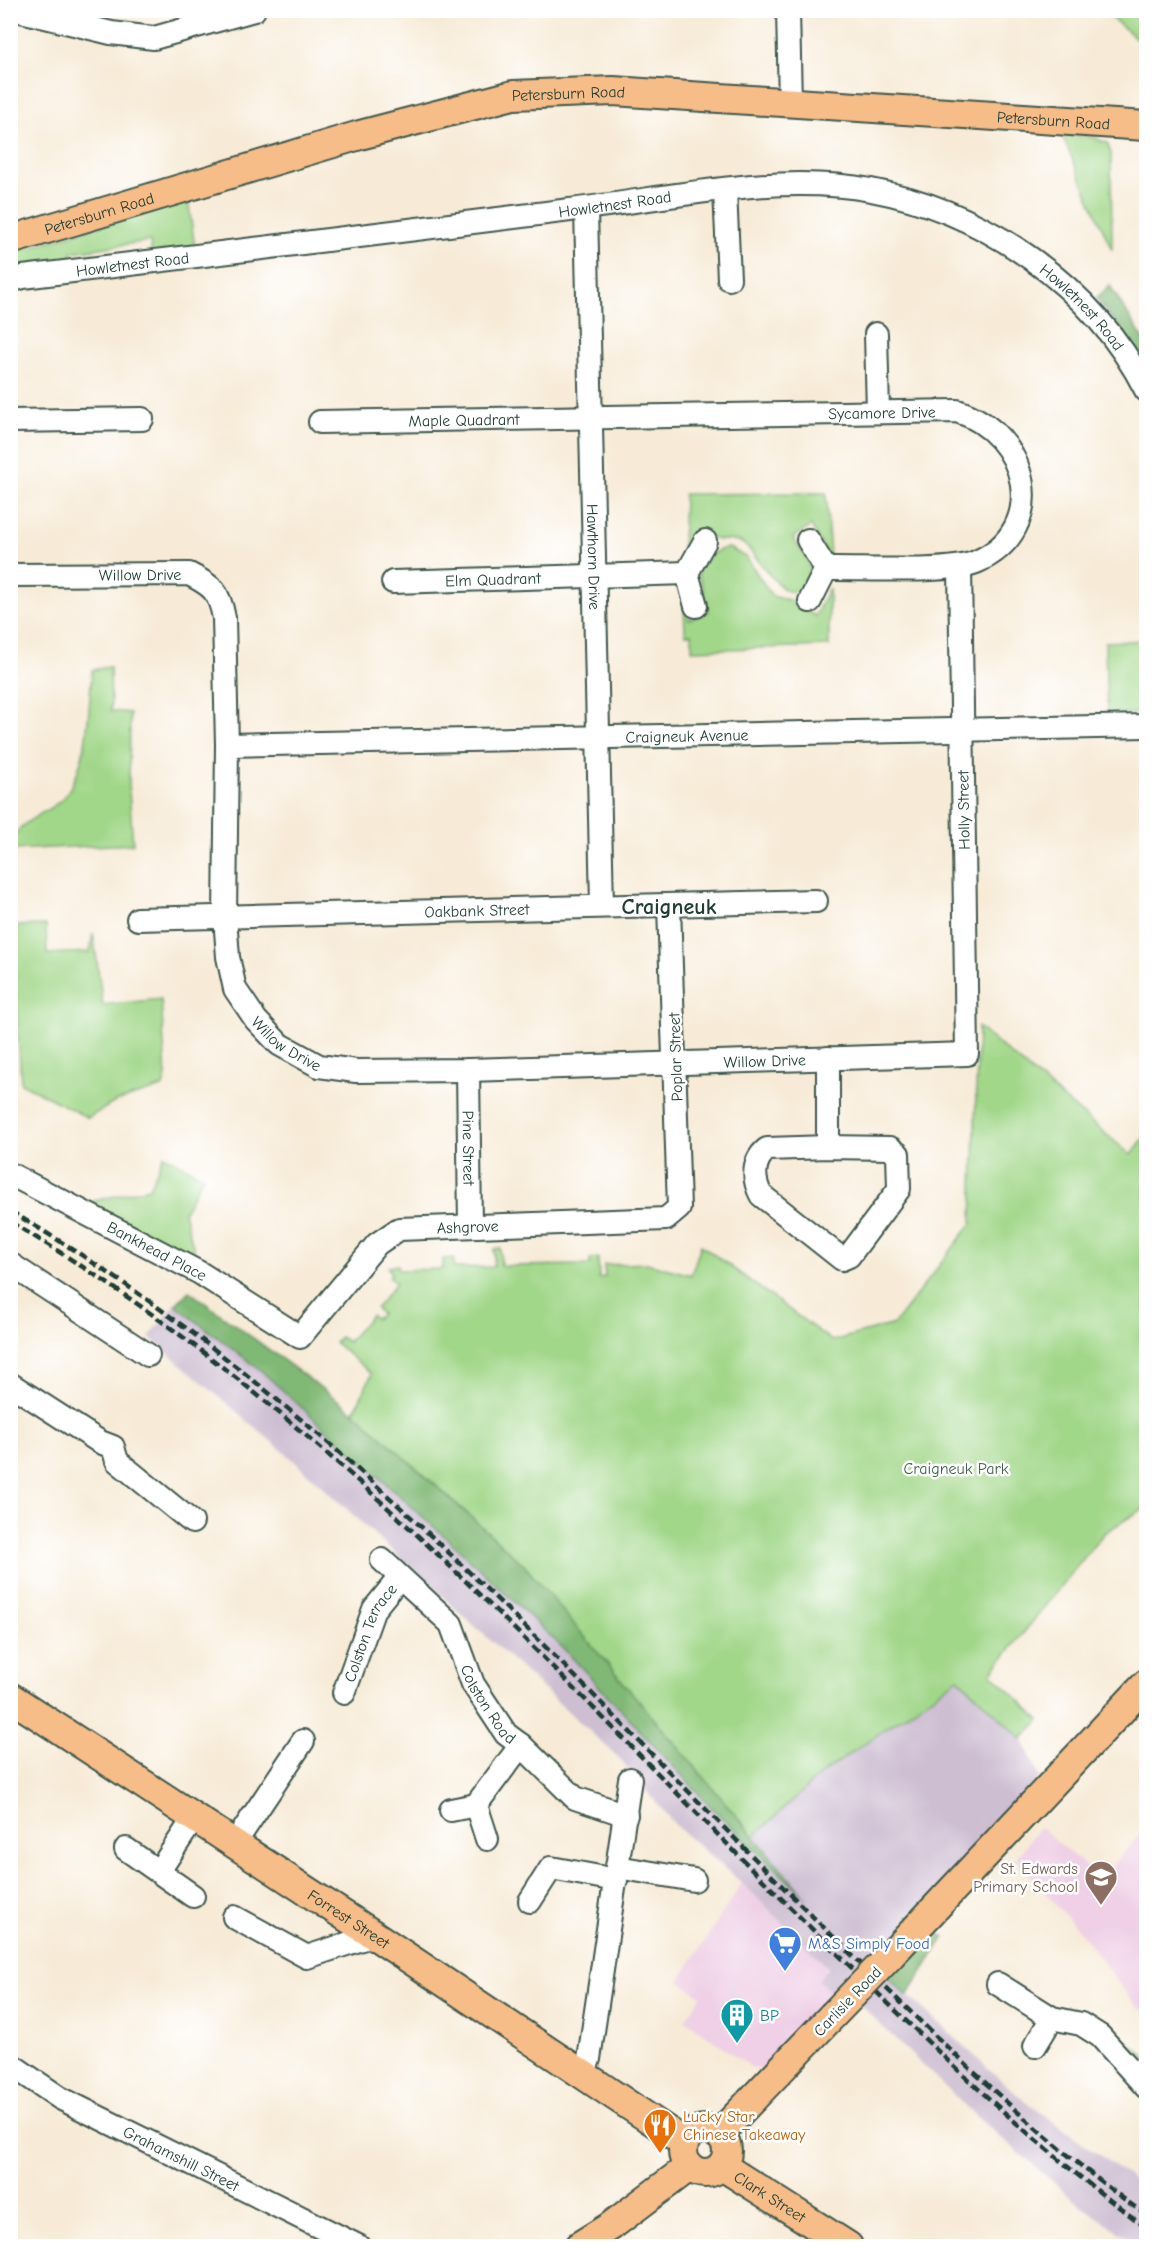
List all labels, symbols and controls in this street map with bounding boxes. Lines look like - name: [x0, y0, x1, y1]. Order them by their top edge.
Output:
- street label: Petersburn Road: [511, 83, 626, 105]
- street label: Petersburn Road: [996, 108, 1111, 134]
- street label: Howletnest Road: [558, 188, 673, 221]
- street label: Petersburn Road: [42, 189, 156, 239]
- street label: Howletnest Road: [75, 249, 190, 281]
- street label: Howletnest Road: [1036, 261, 1127, 354]
- street label: Sycamore Drive: [828, 403, 936, 423]
- street label: Maple Quadrant: [408, 411, 520, 430]
- street label: Hawthorn Drive: [583, 504, 603, 610]
- street label: Willow Drive: [99, 566, 181, 585]
- street label: Elm Quadrant: [445, 569, 542, 590]
- street label: Craigneuk Avenue: [625, 726, 749, 747]
- street label: Holly Street: [954, 770, 974, 850]
- district label: Craigneuk: [622, 894, 717, 920]
- street label: Oakbank Street: [424, 901, 530, 921]
- street label: Poplar Street: [665, 1012, 687, 1102]
- street label: Willow Drive: [247, 1013, 324, 1075]
- street label: Willow Drive: [723, 1051, 806, 1072]
- street label: Pine Street: [459, 1110, 477, 1186]
- street label: Ashgrove: [436, 1217, 499, 1238]
- street label: Bankhead Place: [104, 1218, 210, 1285]
- park label: Craigneuk Park: [903, 1460, 1009, 1478]
- street label: Colston Terrace: [341, 1581, 401, 1685]
- street label: Colston Road: [457, 1663, 519, 1748]
- school or university icon: St. Edwards Primary School: [1083, 1859, 1119, 1906]
- place label: St. Edwards Primary School: [973, 1860, 1078, 1896]
- street label: Forrest Street: [304, 1886, 393, 1953]
- supermarket icon: M&S Simply Food: [767, 1925, 803, 1972]
- place label: M&S Simply Food: [808, 1935, 930, 1953]
- street label: Carlisle Road: [810, 1963, 885, 2040]
- building icon: BP: [719, 1997, 755, 2044]
- place label: BP: [760, 2007, 779, 2025]
- restaurant icon: Lucky Star Chinese Takeaway: [642, 2107, 678, 2154]
- place label: Lucky Star Chinese Takeaway: [683, 2108, 806, 2144]
- street label: Grahamshill Street: [120, 2123, 242, 2196]
- street label: Clark Street: [730, 2168, 809, 2227]

